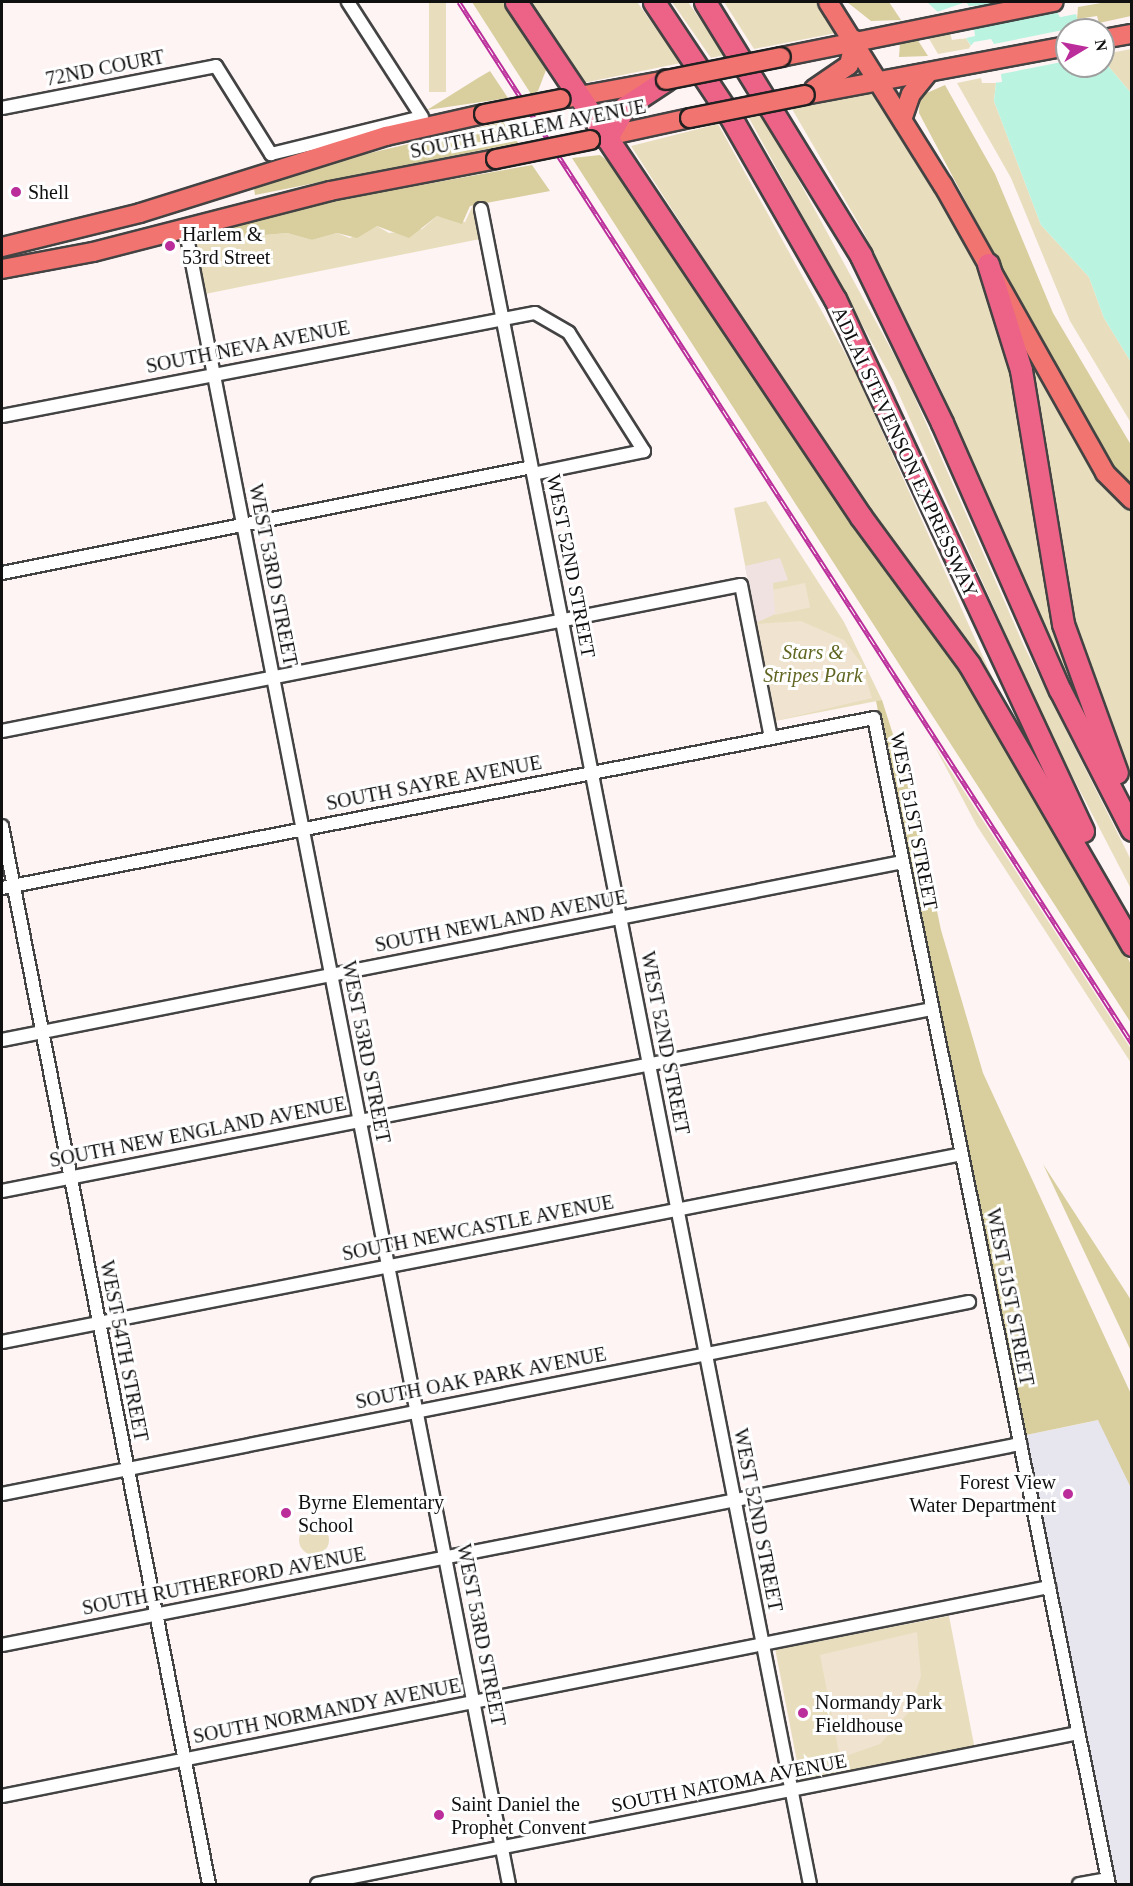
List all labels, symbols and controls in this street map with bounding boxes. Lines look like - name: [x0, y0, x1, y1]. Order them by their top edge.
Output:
- north arrow: [1055, 18, 1115, 78]
- text: N: [1092, 38, 1111, 52]
- street label: 72ND COURT: [44, 45, 166, 91]
- street label: SOUTH HARLEM AVENUE: [408, 94, 648, 164]
- place label: Shell: [28, 180, 69, 204]
- marker: Shell: [9, 185, 23, 199]
- place label: Harlem & 53rd Street: [182, 222, 270, 269]
- marker: Harlem & 53rd Street: [163, 239, 177, 253]
- street label: ADLAI STEVENSON EXPRESSWAY: [827, 303, 983, 601]
- street label: SOUTH NEVA AVENUE: [143, 315, 353, 379]
- street label: WEST 52ND STREET: [541, 472, 601, 660]
- street label: WEST 53RD STREET: [244, 482, 302, 668]
- park label: Stars & Stripes Park: [763, 640, 863, 687]
- street label: WEST 51ST STREET: [885, 730, 943, 912]
- street label: SOUTH SAYRE AVENUE: [324, 750, 544, 816]
- street label: SOUTH NEWLAND AVENUE: [372, 885, 630, 957]
- street label: WEST 52ND STREET: [635, 949, 695, 1137]
- street label: WEST 53RD STREET: [337, 959, 395, 1145]
- street label: SOUTH NEW ENGLAND AVENUE: [47, 1091, 349, 1173]
- street label: SOUTH NEWCASTLE AVENUE: [340, 1190, 616, 1266]
- street label: WEST 51ST STREET: [981, 1206, 1039, 1388]
- street label: WEST 54TH STREET: [95, 1258, 153, 1444]
- street label: SOUTH OAK PARK AVENUE: [353, 1342, 609, 1414]
- street label: WEST 52ND STREET: [728, 1426, 788, 1614]
- place label: Forest View Water Department: [909, 1470, 1056, 1517]
- marker: Forest View Water Department: [1061, 1487, 1075, 1501]
- place label: Byrne Elementary School: [298, 1490, 444, 1537]
- marker: Byrne Elementary School: [279, 1506, 293, 1520]
- street label: SOUTH RUTHERFORD AVENUE: [80, 1542, 368, 1620]
- street label: WEST 53RD STREET: [452, 1542, 510, 1728]
- street label: SOUTH NORMANDY AVENUE: [190, 1673, 464, 1749]
- place label: Normandy Park Fieldhouse: [815, 1690, 942, 1737]
- marker: Normandy Park Fieldhouse: [796, 1706, 810, 1720]
- street label: SOUTH NATOMA AVENUE: [608, 1748, 850, 1818]
- place label: Saint Daniel the Prophet Convent: [451, 1792, 586, 1839]
- marker: Saint Daniel the Prophet Convent: [432, 1808, 446, 1822]

